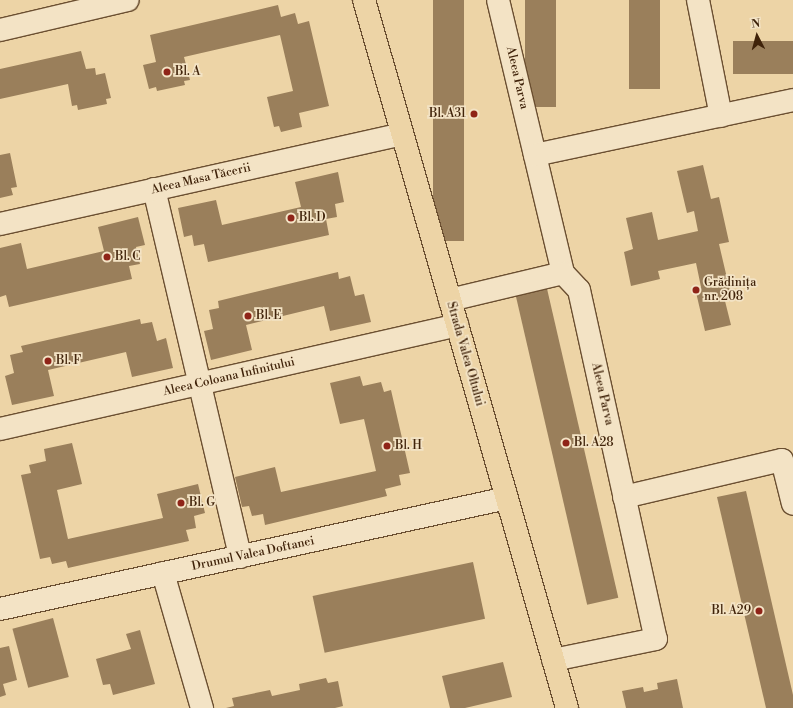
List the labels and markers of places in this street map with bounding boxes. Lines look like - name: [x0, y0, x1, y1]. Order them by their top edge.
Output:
- place label: Bl. A: [175, 65, 200, 79]
- marker: Bl. A: [162, 67, 172, 77]
- place label: Bl. A31: [429, 107, 466, 121]
- marker: Bl. A31: [469, 109, 479, 119]
- place label: Bl. D: [299, 211, 325, 225]
- marker: Bl. D: [286, 213, 296, 223]
- place label: Bl. C: [115, 250, 140, 264]
- marker: Bl. C: [102, 252, 112, 262]
- place label: Grădinița nr. 208: [704, 276, 756, 304]
- marker: Grădinița nr. 208: [691, 285, 701, 295]
- place label: Bl. E: [256, 309, 281, 323]
- marker: Bl. E: [243, 311, 253, 321]
- place label: Bl. F: [56, 354, 81, 368]
- marker: Bl. F: [43, 356, 53, 366]
- place label: Bl. A28: [574, 436, 614, 450]
- marker: Bl. A28: [561, 438, 571, 448]
- place label: Bl. H: [395, 439, 422, 453]
- marker: Bl. H: [382, 441, 392, 451]
- place label: Bl. G: [189, 496, 215, 510]
- marker: Bl. G: [176, 498, 186, 508]
- place label: Bl. A29: [711, 604, 751, 618]
- marker: Bl. A29: [754, 606, 764, 616]

